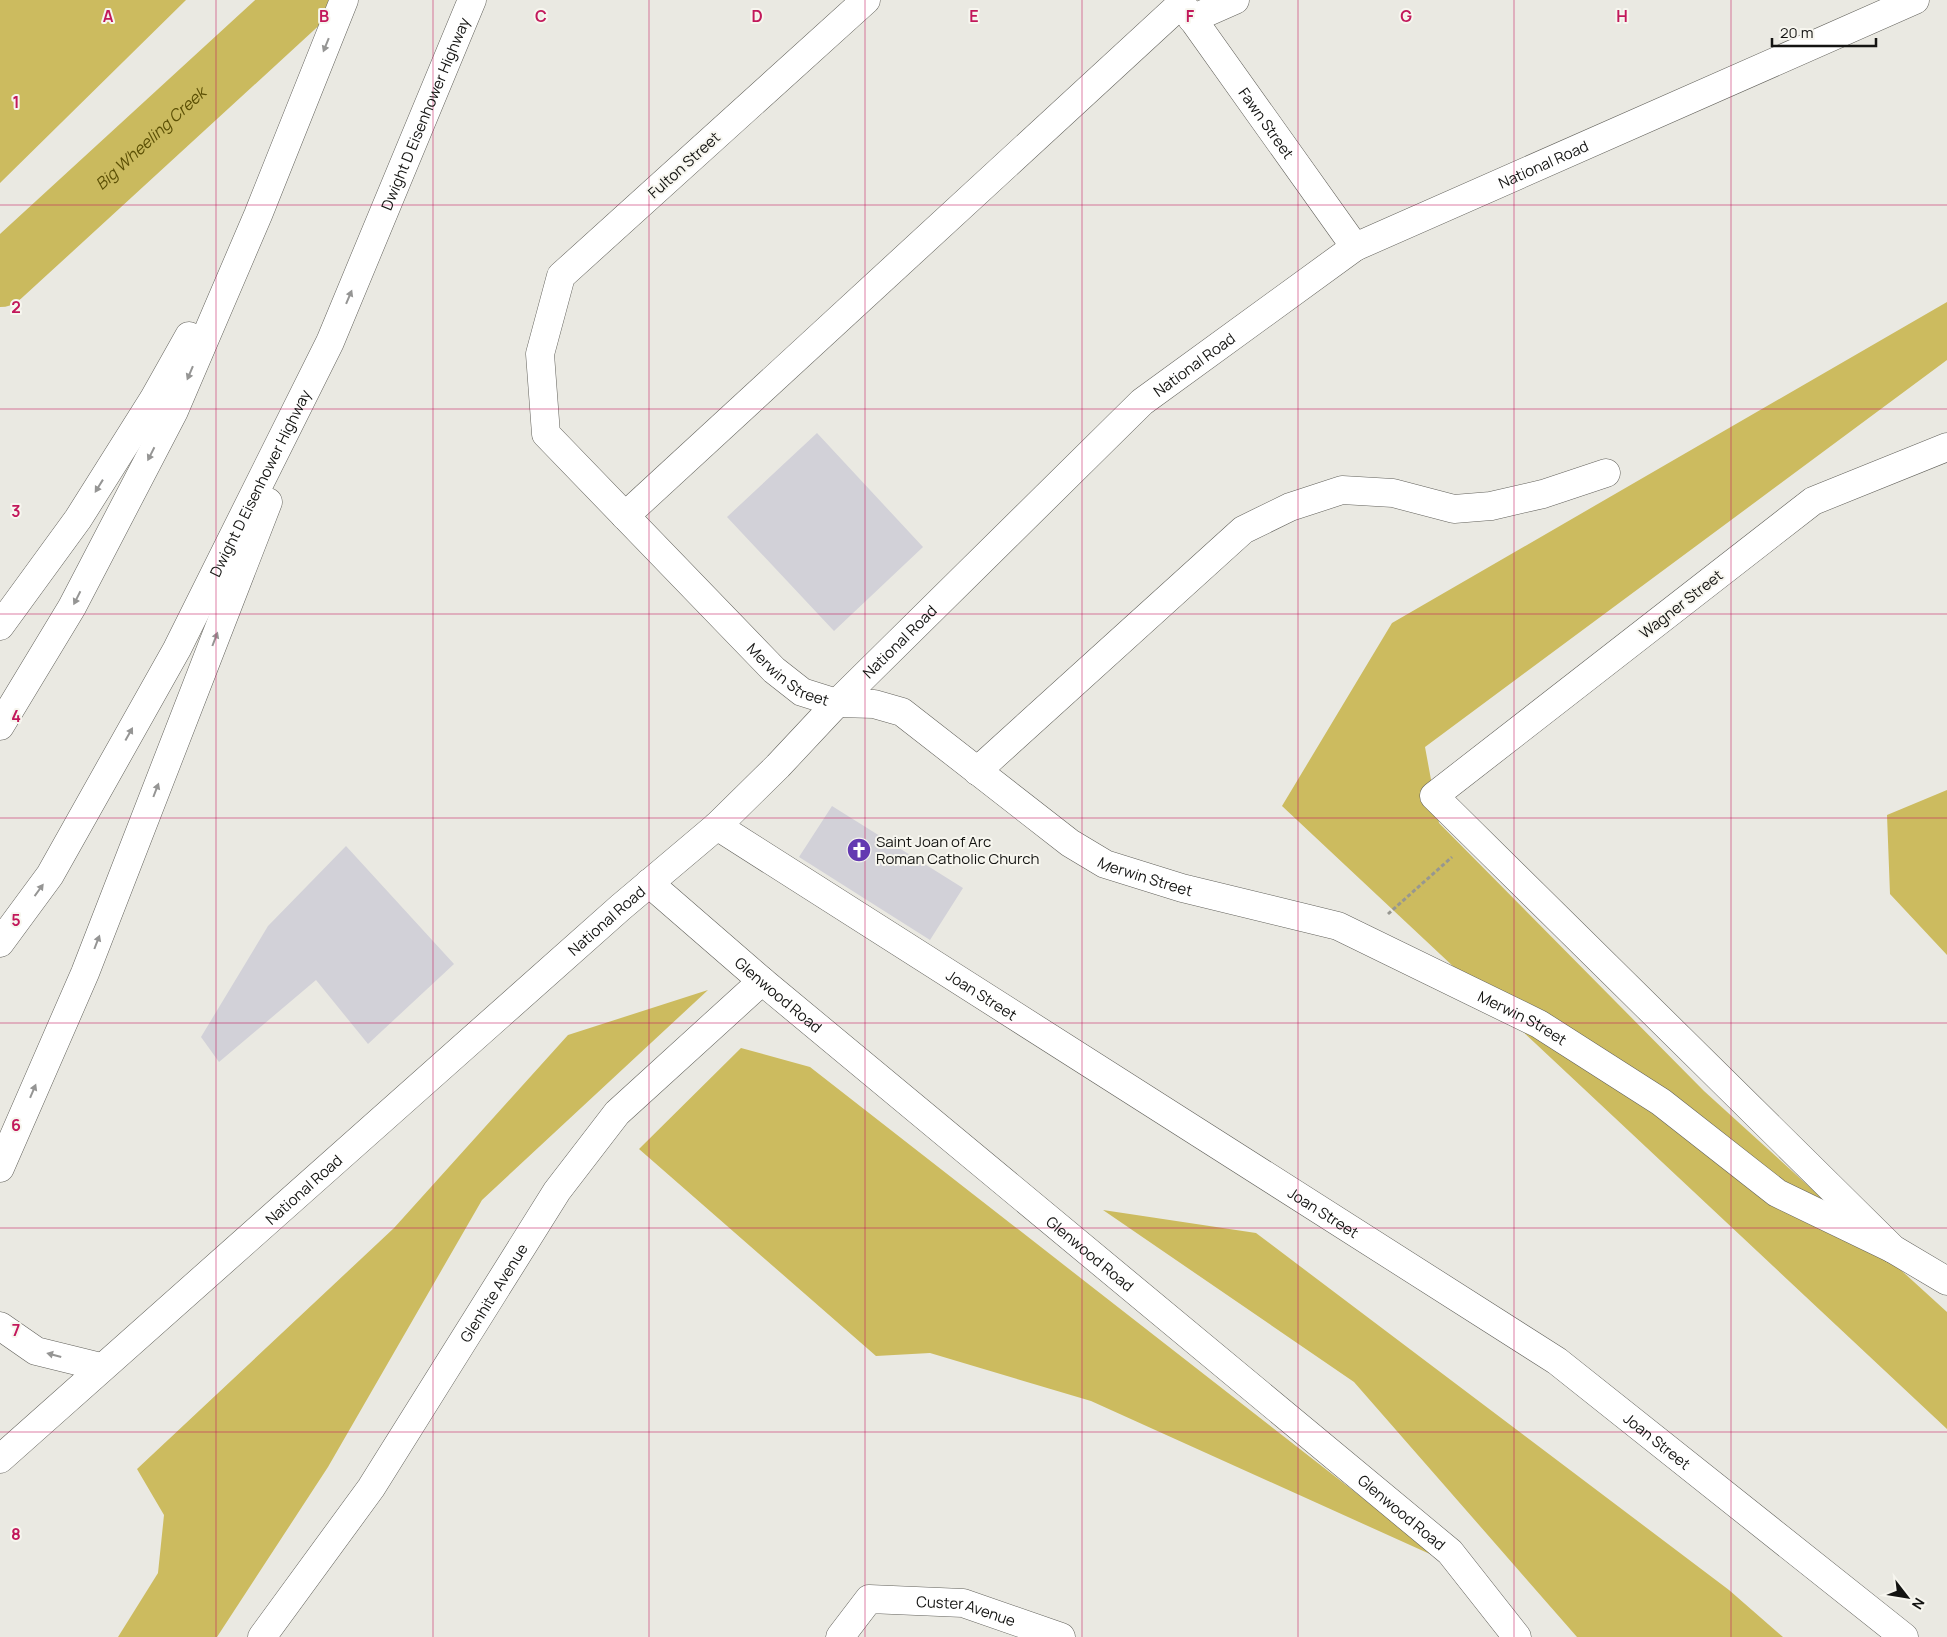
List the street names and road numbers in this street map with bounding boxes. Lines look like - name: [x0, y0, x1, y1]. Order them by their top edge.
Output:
- street label: Dwight D Eisenhower Highway: [375, 14, 474, 213]
- street label: Fawn Street: [1234, 83, 1299, 163]
- street label: Fulton Street: [643, 127, 725, 203]
- street label: National Road: [1495, 135, 1592, 193]
- street label: National Road: [1149, 327, 1239, 401]
- street label: Dwight D Eisenhower Highway: [204, 386, 315, 580]
- street label: Wagner Street: [1635, 565, 1727, 643]
- street label: National Road: [858, 600, 941, 683]
- street label: Merwin Street: [743, 638, 832, 710]
- street label: Merwin Street: [1094, 852, 1195, 901]
- street label: National Road: [563, 881, 649, 960]
- street label: Glenwood Road: [731, 952, 827, 1037]
- street label: Joan Street: [942, 964, 1021, 1025]
- street label: Merwin Street: [1475, 985, 1571, 1050]
- street label: National Road: [260, 1149, 346, 1229]
- street label: Joan Street: [1284, 1182, 1363, 1243]
- street label: Glenwood Road: [1042, 1211, 1138, 1296]
- street label: Glenhite Avenue: [454, 1239, 532, 1346]
- street label: Joan Street: [1619, 1408, 1695, 1474]
- street label: Glenwood Road: [1354, 1469, 1450, 1555]
- street label: Custer Avenue: [916, 1591, 1019, 1631]

